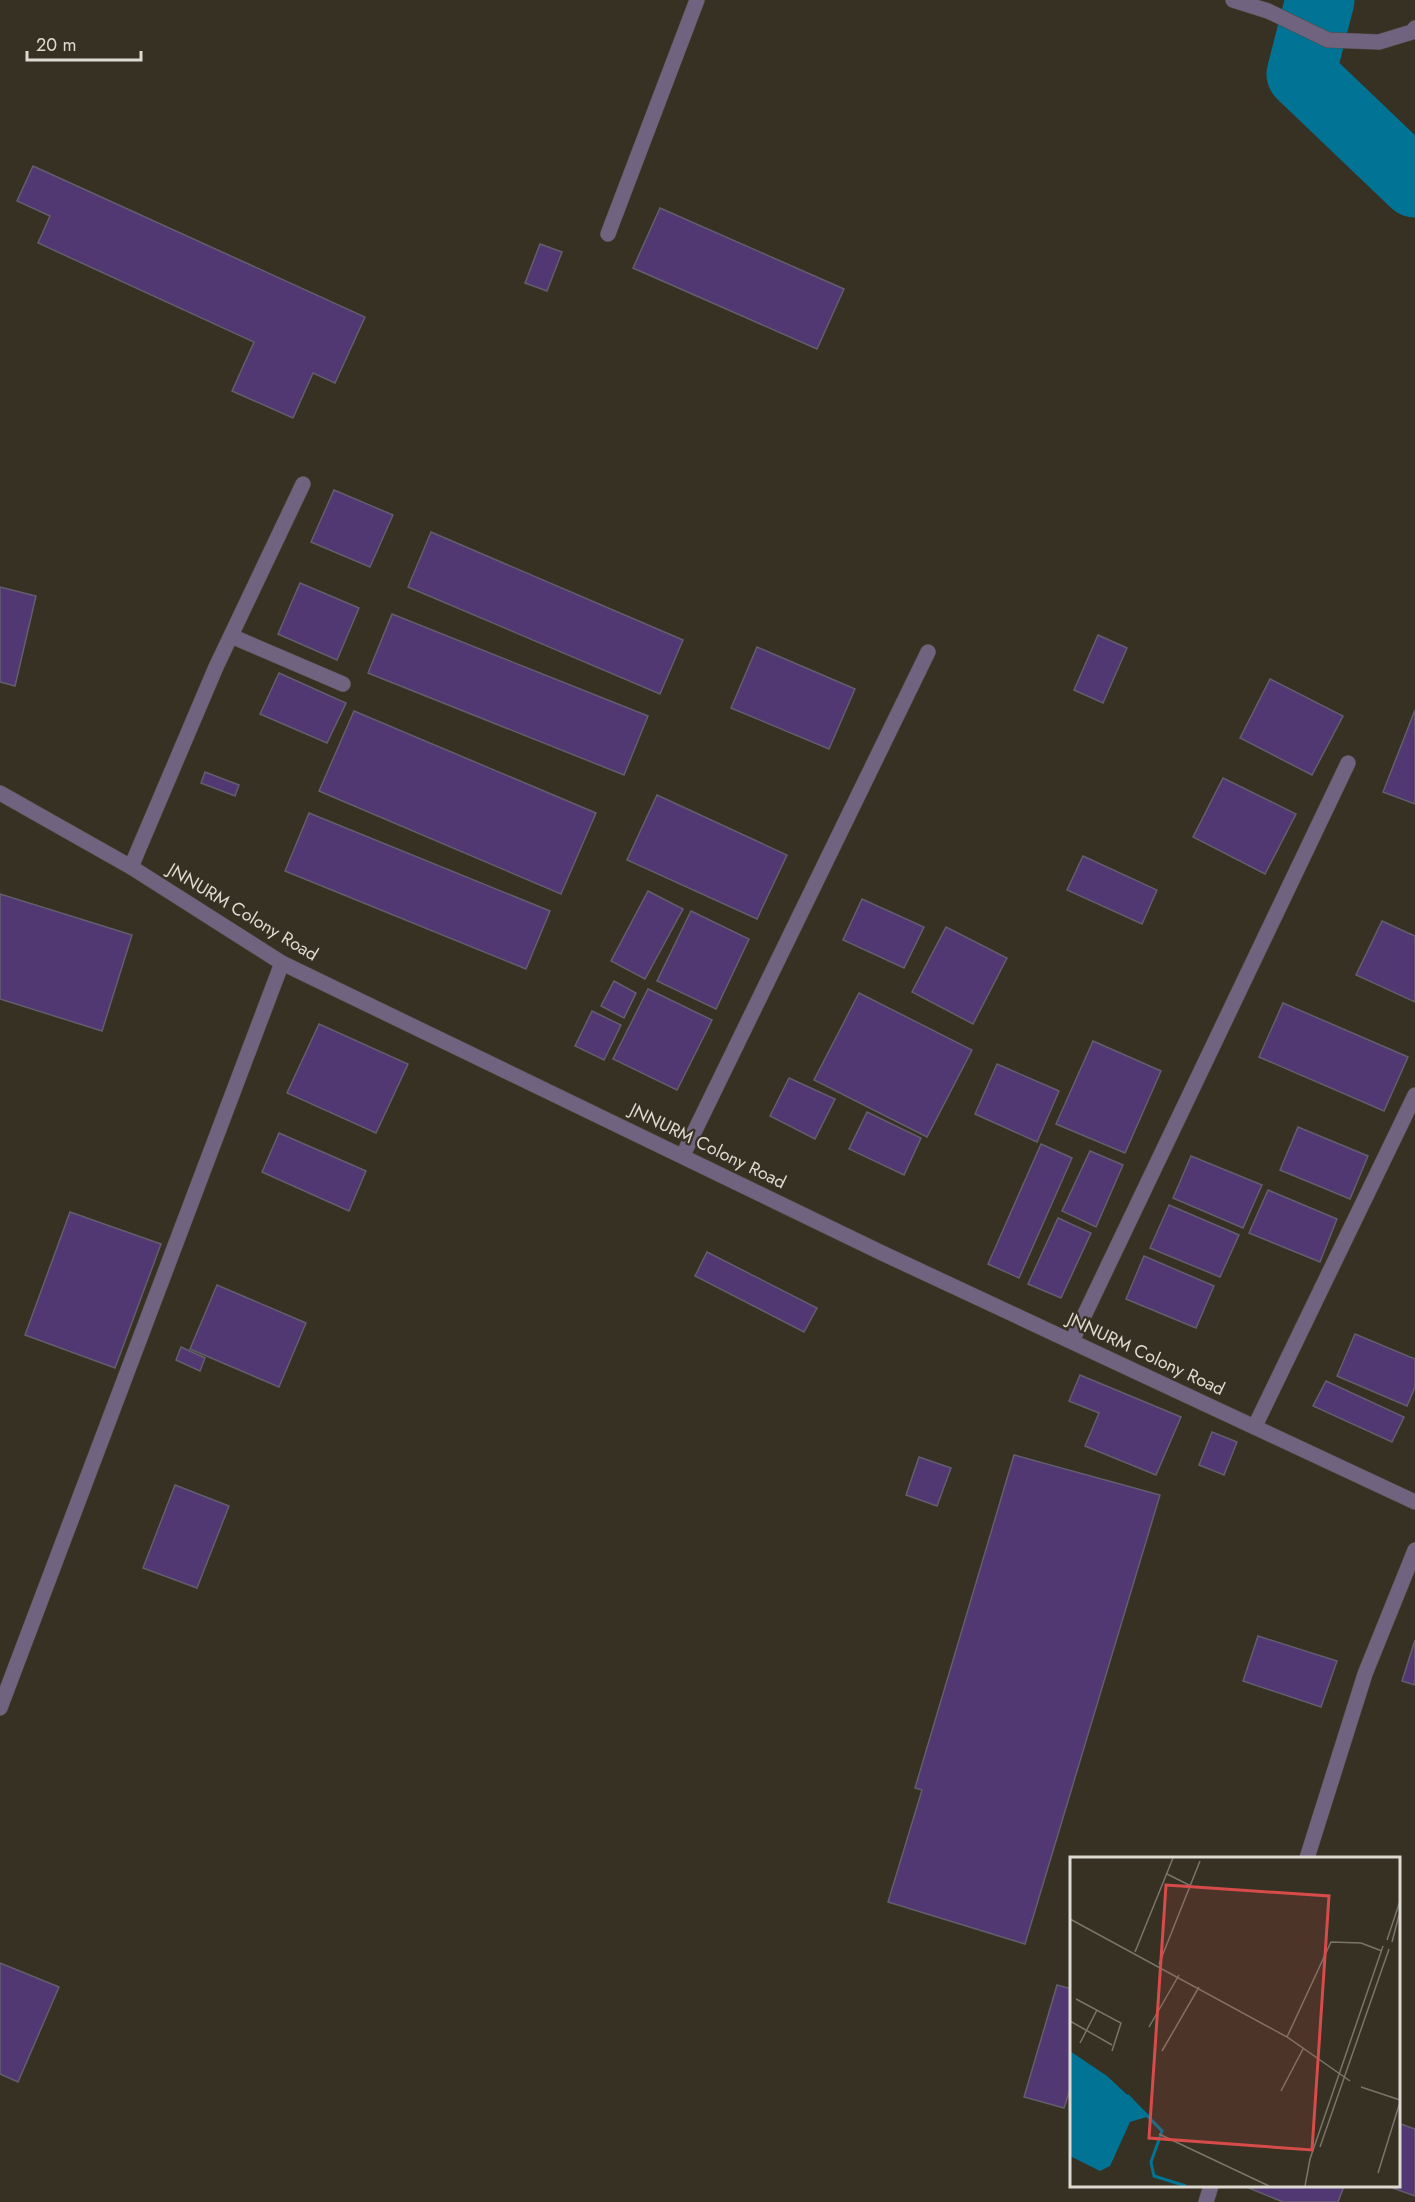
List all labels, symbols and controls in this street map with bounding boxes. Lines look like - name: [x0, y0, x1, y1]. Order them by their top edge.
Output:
- scale bar: [27, 24, 141, 62]
- text: 20 m: [36, 32, 76, 58]
- street label: JNNURM Colony Road: [161, 856, 323, 967]
- street label: JNNURM Colony Road: [624, 1096, 791, 1195]
- street label: JNNURM Colony Road: [1061, 1305, 1229, 1402]
- inset map: [1070, 1857, 1400, 2187]

